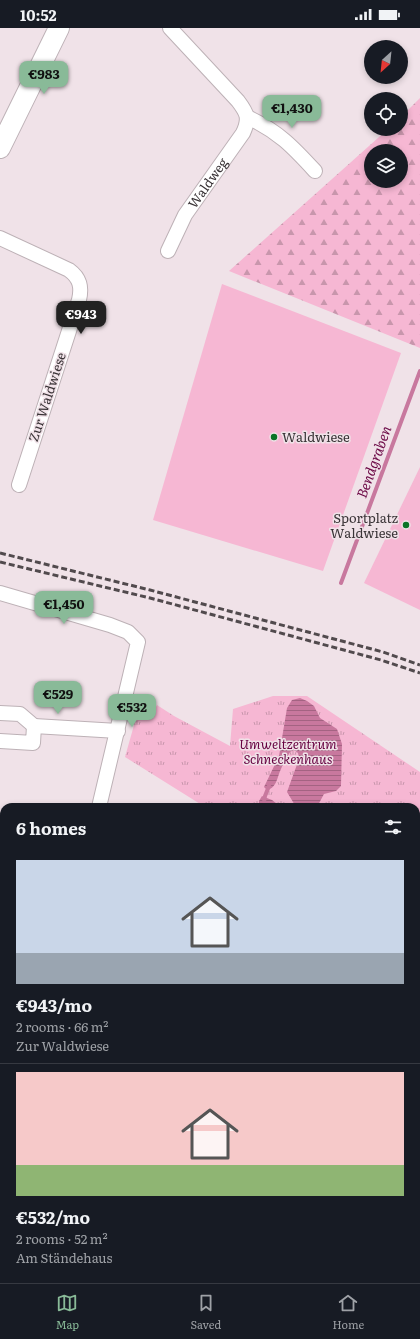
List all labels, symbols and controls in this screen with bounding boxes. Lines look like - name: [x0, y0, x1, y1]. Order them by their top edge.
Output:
- text: 10:52: [20, 3, 56, 26]
- north arrow: [364, 40, 408, 84]
- map controls: [364, 40, 408, 188]
- pin: €983: [20, 61, 68, 95]
- text: €983: [28, 64, 60, 83]
- button: locate: [364, 92, 408, 136]
- pin: €1,430: [259, 95, 325, 129]
- text: €1,430: [271, 98, 313, 117]
- button: layers: [364, 144, 408, 188]
- street label: Waldweg: [183, 153, 232, 212]
- pin: €943: [57, 301, 105, 335]
- text: €943: [65, 304, 97, 323]
- street label: Zur Waldwiese: [23, 349, 70, 444]
- water label: Bendgraben: [351, 422, 396, 501]
- place label: Waldwiese: [282, 427, 350, 446]
- marker: Waldwiese: [269, 432, 279, 442]
- place label: Sportplatz Waldwiese: [330, 508, 398, 542]
- marker: Sportplatz Waldwiese: [401, 520, 411, 530]
- pin: €1,450: [31, 591, 97, 625]
- text: €1,450: [43, 594, 85, 613]
- pin: €529: [34, 681, 82, 715]
- text: €529: [43, 684, 73, 703]
- pin: €532: [108, 694, 156, 728]
- text: €532: [117, 697, 147, 716]
- park label: Umweltzentrum Schneckenhaus: [239, 734, 337, 768]
- text: 6 homes: [16, 815, 86, 840]
- icon: filters: [382, 816, 404, 838]
- icon: home: [174, 886, 246, 958]
- text: €943/mo: [16, 992, 92, 1017]
- text: 2 rooms · 66 m²: [16, 1017, 109, 1036]
- text: Zur Waldwiese: [16, 1036, 109, 1055]
- icon: home: [174, 1098, 246, 1170]
- text: €532/mo: [16, 1204, 90, 1229]
- text: 2 rooms · 52 m²: [16, 1229, 108, 1248]
- text: Am Ständehaus: [16, 1248, 112, 1267]
- tab: Map: [56, 1292, 79, 1332]
- tab: Saved: [190, 1292, 221, 1332]
- tab: Home: [333, 1292, 364, 1332]

